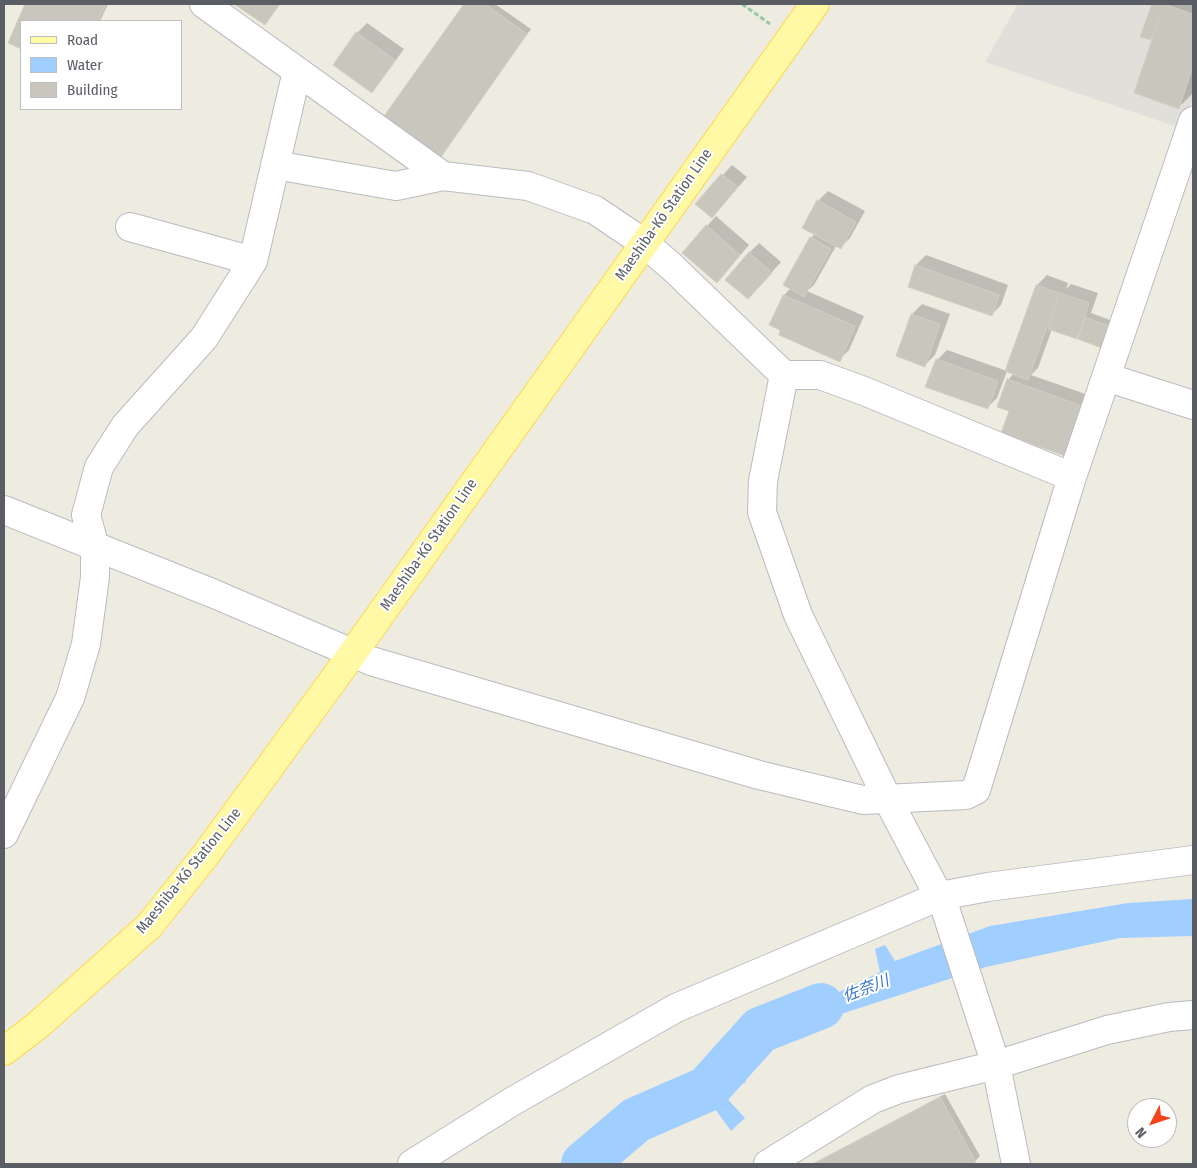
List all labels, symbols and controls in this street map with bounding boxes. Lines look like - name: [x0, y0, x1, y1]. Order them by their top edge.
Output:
- legend: [20, 20, 182, 110]
- text: Road: [67, 31, 98, 49]
- text: Water: [67, 56, 102, 74]
- text: Building: [67, 81, 118, 99]
- street label: Maeshiba-Kō Station Line: [612, 146, 716, 284]
- street label: Maeshiba-Kō Station Line: [377, 476, 481, 614]
- street label: Maeshiba-Kō Station Line: [133, 804, 245, 938]
- water label: 佐奈川: [840, 971, 892, 1007]
- north arrow: [1127, 1098, 1177, 1148]
- text: N: [1132, 1124, 1150, 1141]

